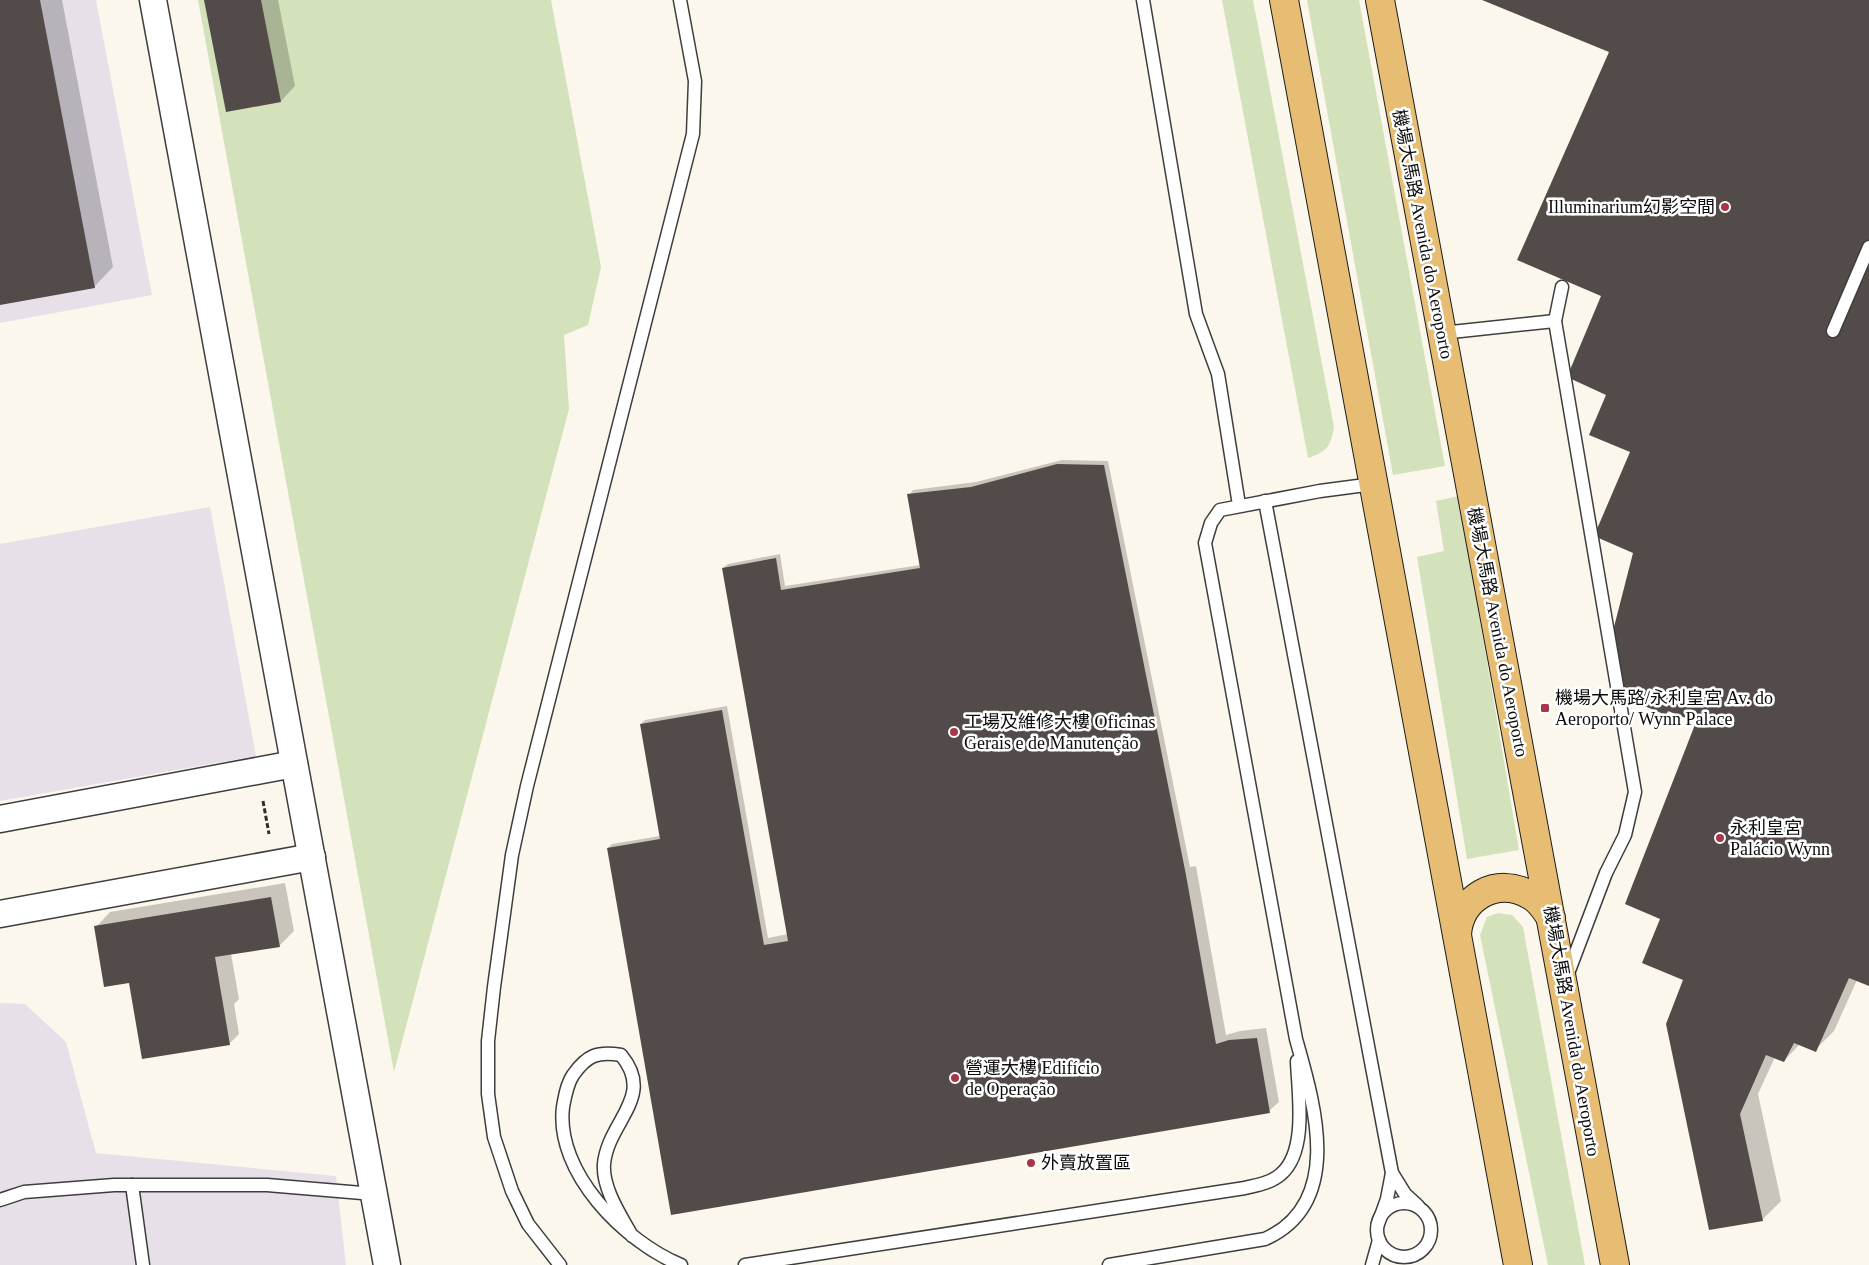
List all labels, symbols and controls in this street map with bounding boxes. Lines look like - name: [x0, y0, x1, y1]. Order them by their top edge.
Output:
- street label: 機場大馬路 Avenida do Aeroporto: [1389, 107, 1457, 361]
- place label: Illuminarium幻影空間: [1548, 197, 1715, 217]
- marker: Illuminarium幻影空間: [1719, 201, 1731, 213]
- street label: 機場大馬路 Avenida do Aeroporto: [1464, 505, 1532, 759]
- place label: 機場大馬路/永利皇宮 Av. do Aeroporto/ Wynn Palace: [1555, 688, 1773, 729]
- marker: 機場大馬路/永利皇宮 Av. do Aeroporto/ Wynn Palace: [1539, 702, 1551, 714]
- place label: 工場及維修大樓 Oficinas Gerais e de Manutenção: [964, 712, 1155, 753]
- marker: 工場及維修大樓 Oficinas Gerais e de Manutenção: [948, 726, 960, 738]
- place label: 永利皇宮 Palácio Wynn: [1730, 818, 1830, 859]
- marker: 永利皇宮 Palácio Wynn: [1714, 832, 1726, 844]
- street label: 機場大馬路 Avenida do Aeroporto: [1540, 904, 1604, 1158]
- place label: 營運大樓 Edifício de Operação: [965, 1058, 1099, 1099]
- marker: 營運大樓 Edifício de Operação: [949, 1072, 961, 1084]
- place label: 外賣放置區: [1041, 1153, 1131, 1173]
- marker: 外賣放置區: [1025, 1157, 1037, 1169]

